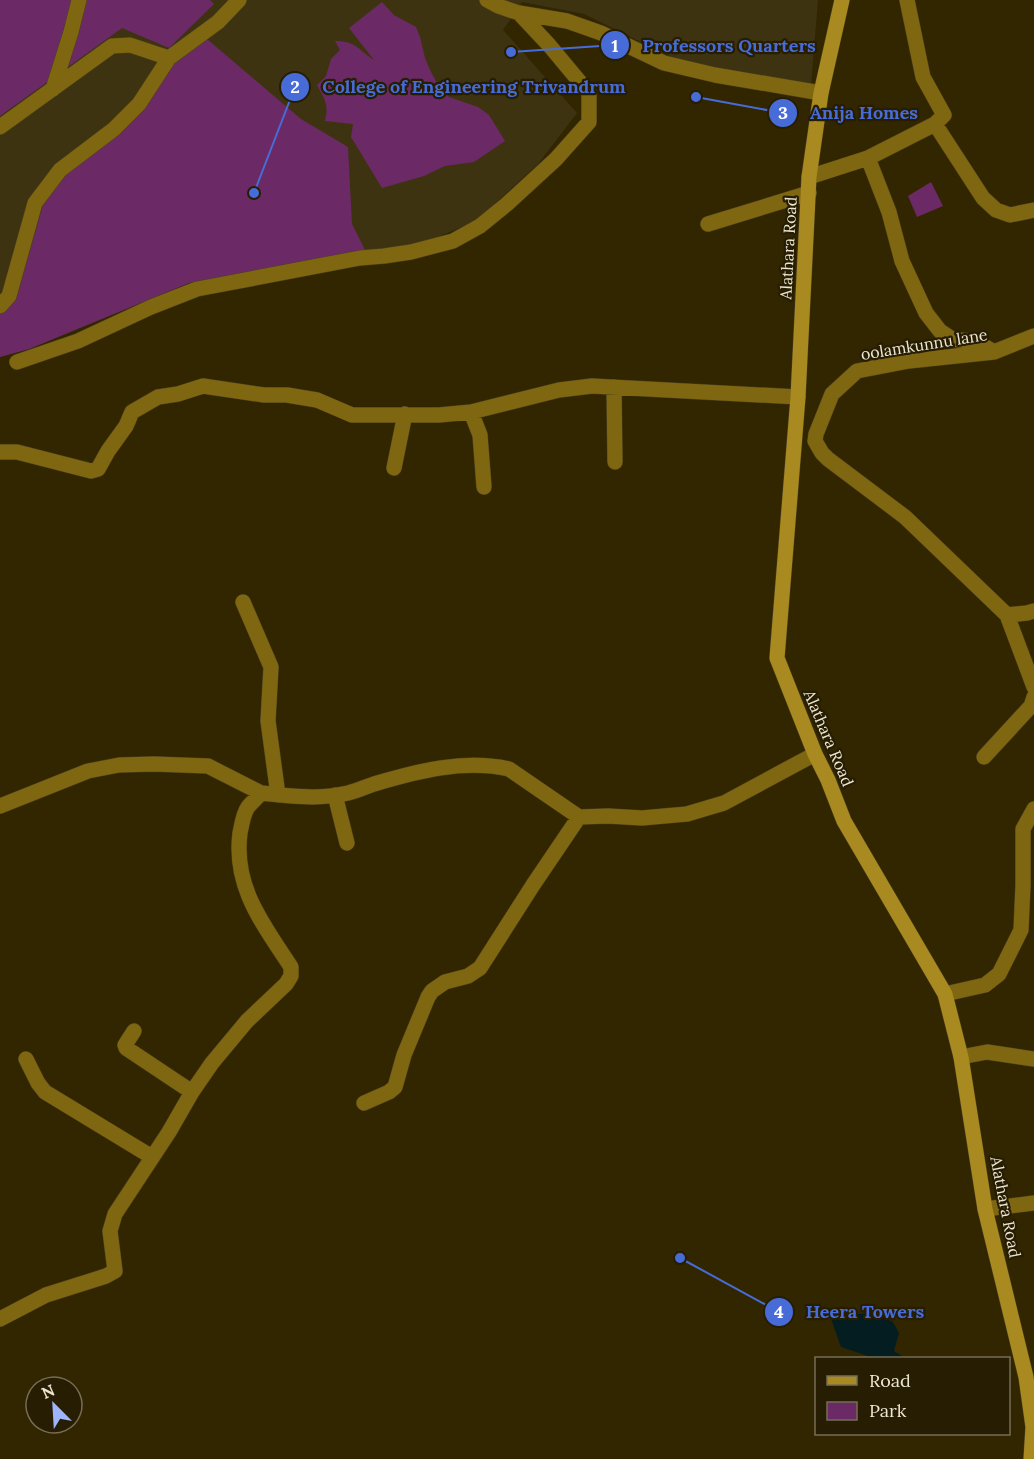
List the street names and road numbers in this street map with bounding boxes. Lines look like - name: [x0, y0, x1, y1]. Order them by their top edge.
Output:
- street label: Alathara Road: [775, 196, 801, 301]
- street label: oolamkunnu lane: [859, 324, 989, 364]
- street label: Alathara Road: [799, 686, 858, 790]
- street label: Alathara Road: [986, 1154, 1026, 1260]

